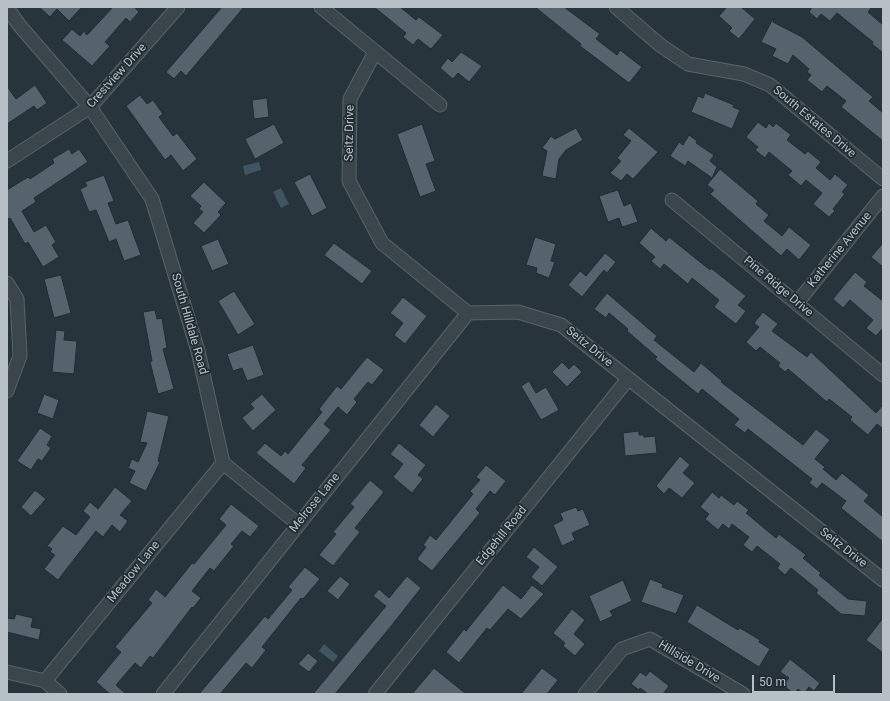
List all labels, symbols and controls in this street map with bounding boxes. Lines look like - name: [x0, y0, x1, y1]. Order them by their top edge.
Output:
- street label: Crestview Drive: [84, 41, 150, 111]
- street label: South Estates Drive: [770, 83, 858, 161]
- street label: Seitz Drive: [342, 105, 358, 161]
- street label: Katherine Avenue: [805, 209, 875, 291]
- street label: Pine Ridge Drive: [740, 254, 816, 320]
- street label: South Hilldale Road: [168, 272, 210, 376]
- street label: Seitz Drive: [563, 324, 615, 370]
- street label: Melrose Lane: [287, 470, 343, 536]
- street label: Edgehill Road: [474, 503, 530, 569]
- street label: Seitz Drive: [816, 525, 870, 571]
- street label: Meadow Lane: [105, 538, 163, 606]
- street label: Hillside Drive: [656, 638, 722, 686]
- scale bar: [754, 667, 837, 693]
- text: 50 m: [759, 675, 786, 689]

